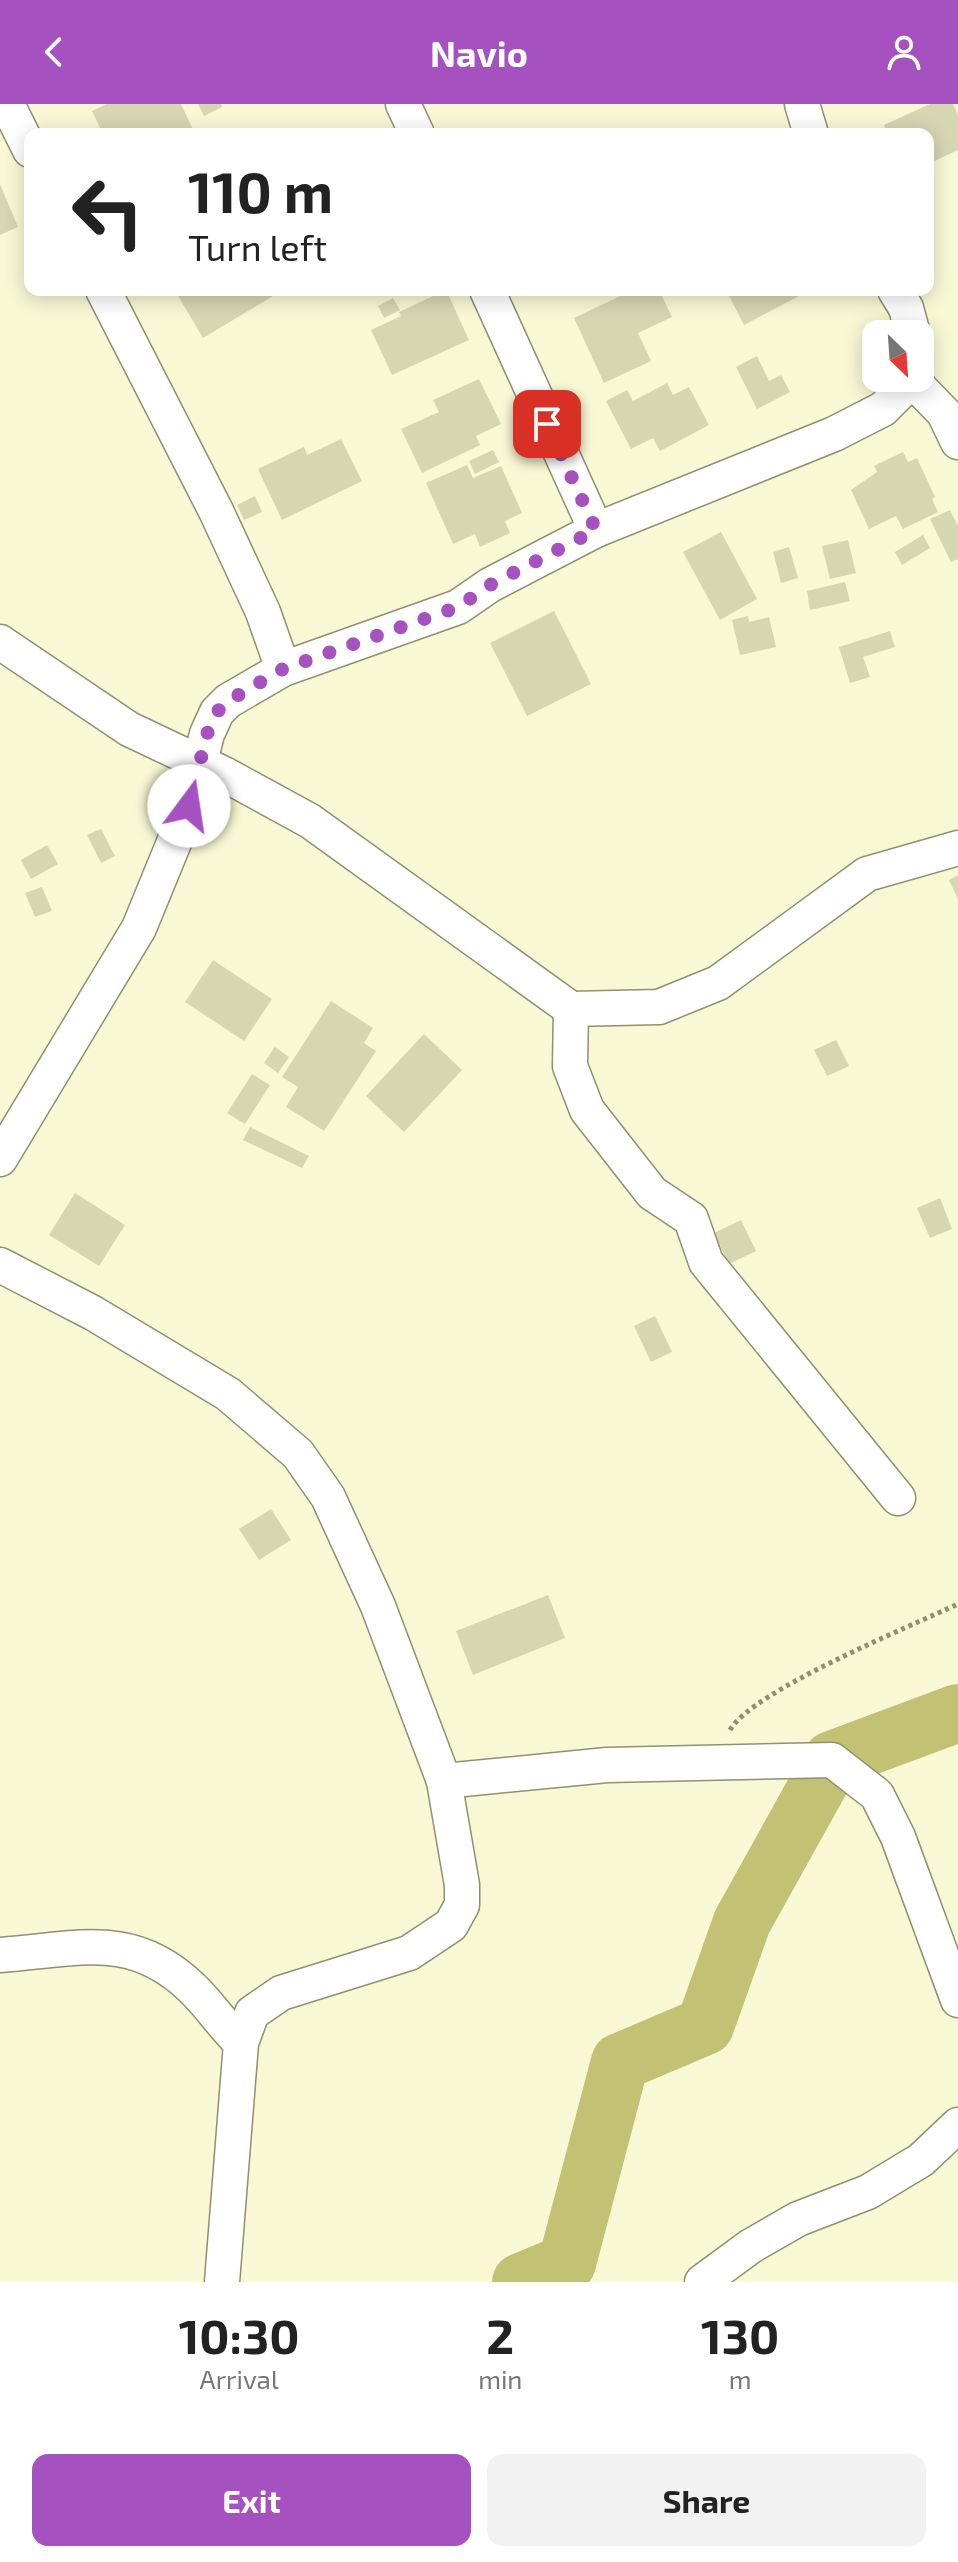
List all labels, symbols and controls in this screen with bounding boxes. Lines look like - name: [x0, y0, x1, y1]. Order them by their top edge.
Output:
- icon: back: [32, 30, 76, 74]
- icon: person: [882, 30, 926, 74]
- text: Navio: [430, 31, 528, 74]
- text: 110 m: [188, 157, 333, 224]
- icon: left: [56, 160, 160, 264]
- text: Turn left: [188, 225, 327, 268]
- north arrow: [862, 320, 934, 392]
- map controls: [862, 320, 934, 392]
- pin: [513, 390, 581, 458]
- icon: arrive: [525, 402, 569, 446]
- position arrow: [147, 764, 231, 848]
- text: 10:30: [179, 2306, 300, 2364]
- text: 2: [486, 2306, 514, 2364]
- text: 130: [701, 2306, 779, 2364]
- text: Arrival: [200, 2363, 279, 2394]
- text: min: [478, 2363, 522, 2394]
- text: m: [729, 2363, 752, 2394]
- button: Exit: [32, 2454, 471, 2546]
- button: Share: [487, 2454, 926, 2546]

